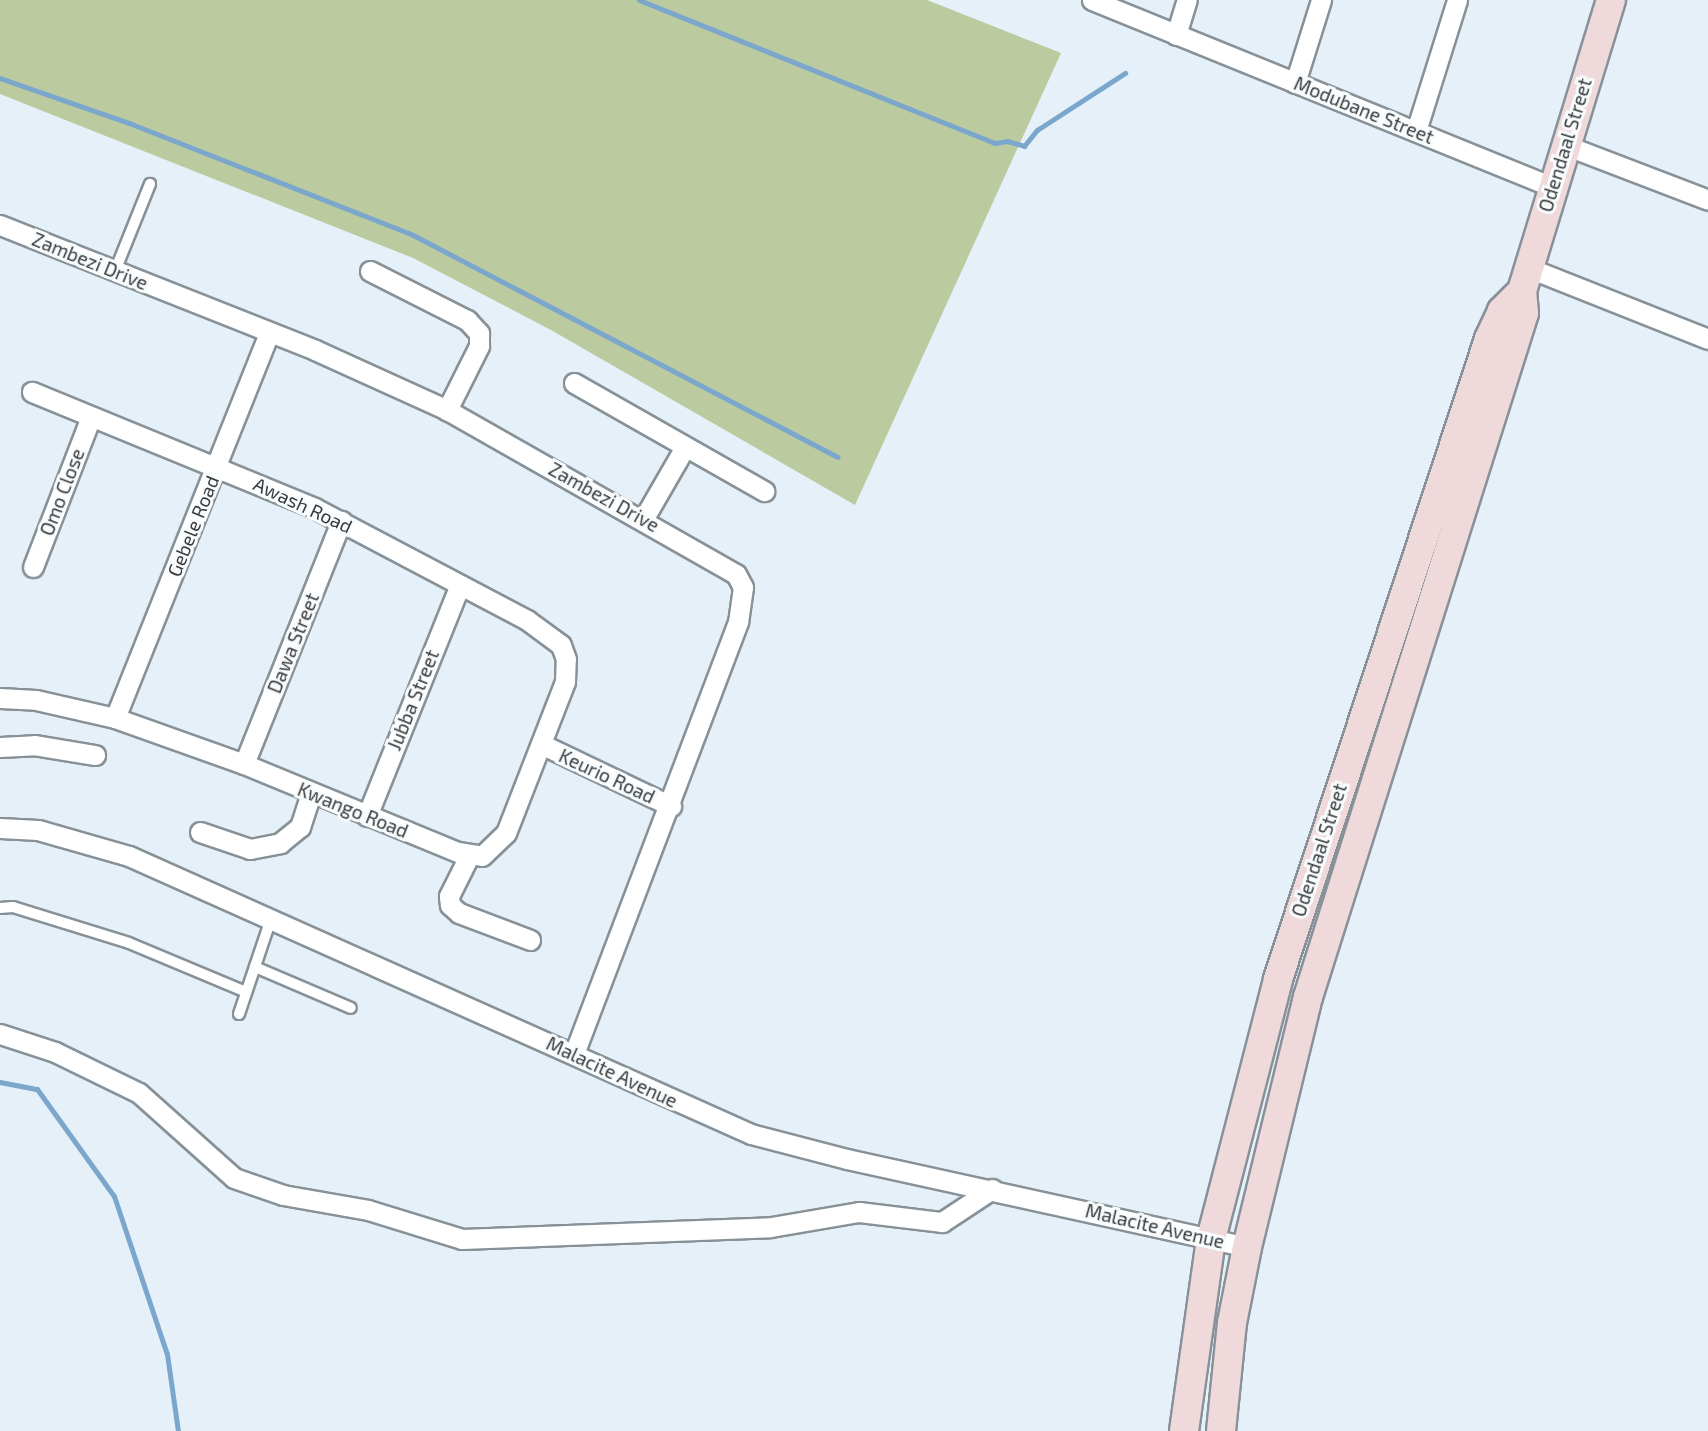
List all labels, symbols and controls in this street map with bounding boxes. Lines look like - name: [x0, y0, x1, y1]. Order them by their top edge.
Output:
- street label: Modubane Street: [1291, 72, 1437, 148]
- street label: Odendaal Street: [1534, 75, 1596, 215]
- street label: Zambezi Drive: [29, 227, 151, 295]
- street label: Omo Close: [35, 445, 89, 539]
- street label: Zambezi Drive: [545, 457, 663, 537]
- street label: Gebele Road: [162, 472, 224, 580]
- street label: Awash Road: [250, 472, 356, 538]
- street label: Dawa Street: [263, 590, 323, 696]
- street label: Jubba Street: [382, 646, 444, 754]
- street label: Keurio Road: [555, 744, 659, 808]
- street label: Kwango Road: [294, 777, 412, 843]
- street label: Odendaal Street: [1287, 780, 1351, 920]
- street label: Malacite Avenue: [543, 1032, 681, 1112]
- street label: Malacite Avenue: [1083, 1199, 1227, 1253]

